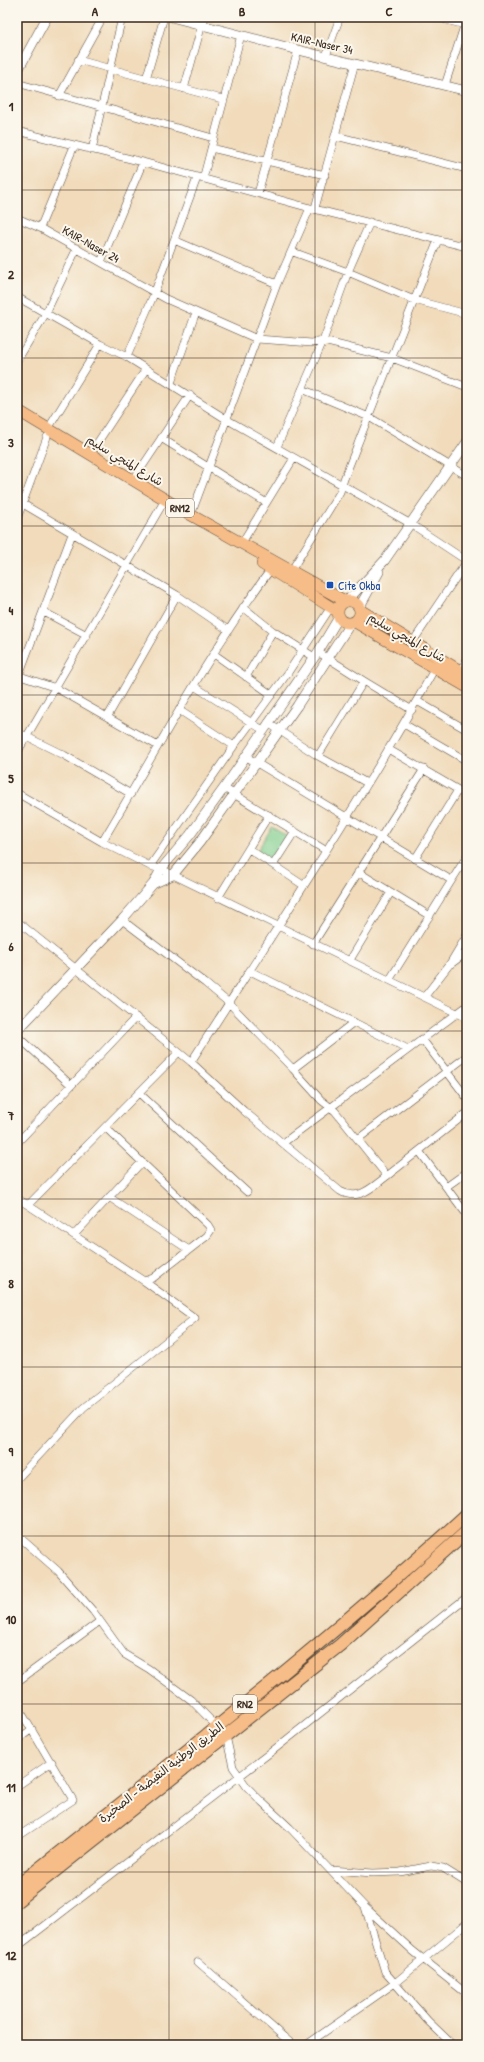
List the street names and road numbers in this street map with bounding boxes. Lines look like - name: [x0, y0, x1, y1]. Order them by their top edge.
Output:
- street label: KAIR-Naser 34: [289, 28, 355, 58]
- street label: KAIR-Naser 24: [59, 221, 123, 267]
- street label: شارع المنجي سليم: [82, 430, 167, 492]
- road number: RN12: [166, 499, 194, 517]
- street label: شارع المنجي سليم: [364, 608, 449, 669]
- road number: RN2: [233, 1695, 257, 1713]
- street label: الطريق الوطنية النفيضة - الصخيرة: [95, 1718, 227, 1826]

